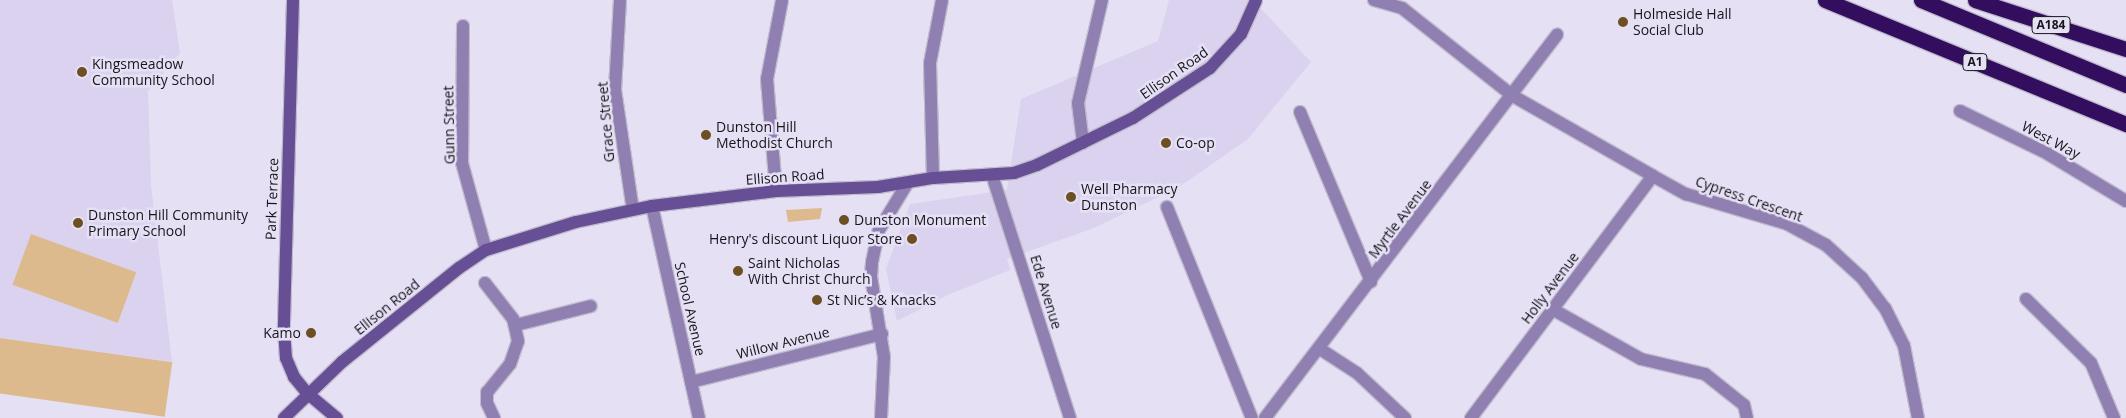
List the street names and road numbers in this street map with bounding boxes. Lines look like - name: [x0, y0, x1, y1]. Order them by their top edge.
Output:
- road number: A184: [2031, 16, 2071, 34]
- street label: Ellison Road: [1137, 43, 1211, 103]
- road number: A1: [1961, 52, 1989, 72]
- street label: Grace Street: [594, 81, 618, 163]
- street label: Gunn Street: [440, 86, 458, 164]
- street label: West Way: [2019, 118, 2083, 162]
- street label: Park Terrace: [262, 158, 282, 240]
- street label: Ellison Road: [745, 166, 825, 188]
- street label: Cypress Crescent: [1693, 173, 1805, 225]
- street label: Myrtle Avenue: [1365, 176, 1435, 262]
- street label: Holly Avenue: [1518, 249, 1582, 327]
- street label: Ede Avenue: [1027, 253, 1065, 331]
- street label: School Avenue: [671, 260, 709, 358]
- street label: Ellison Road: [351, 276, 423, 338]
- street label: Willow Avenue: [735, 323, 831, 363]

